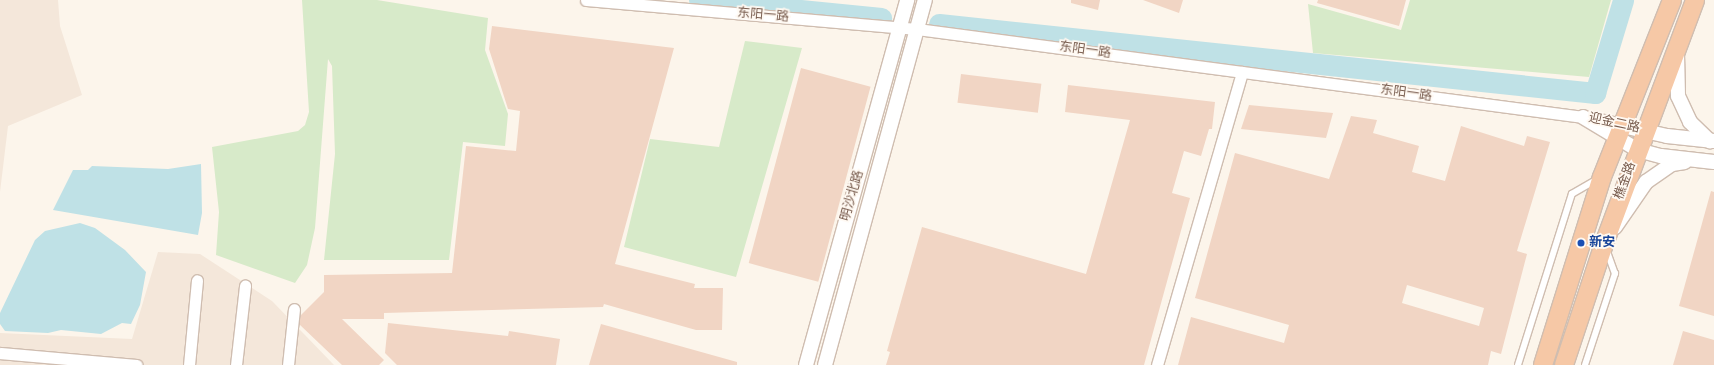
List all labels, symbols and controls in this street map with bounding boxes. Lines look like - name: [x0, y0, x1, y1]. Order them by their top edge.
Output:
- street label: 东阳一路: [736, 6, 790, 26]
- street label: 东阳一路: [1058, 40, 1112, 62]
- street label: 东阳一路: [1379, 83, 1433, 105]
- street label: 迎金二路: [1587, 111, 1641, 137]
- street label: 樵金路: [1612, 160, 1640, 202]
- street label: 明沙北路: [838, 169, 868, 223]
- place label: 新安: [1589, 235, 1615, 251]
- marker: 新安: [1576, 238, 1586, 248]

